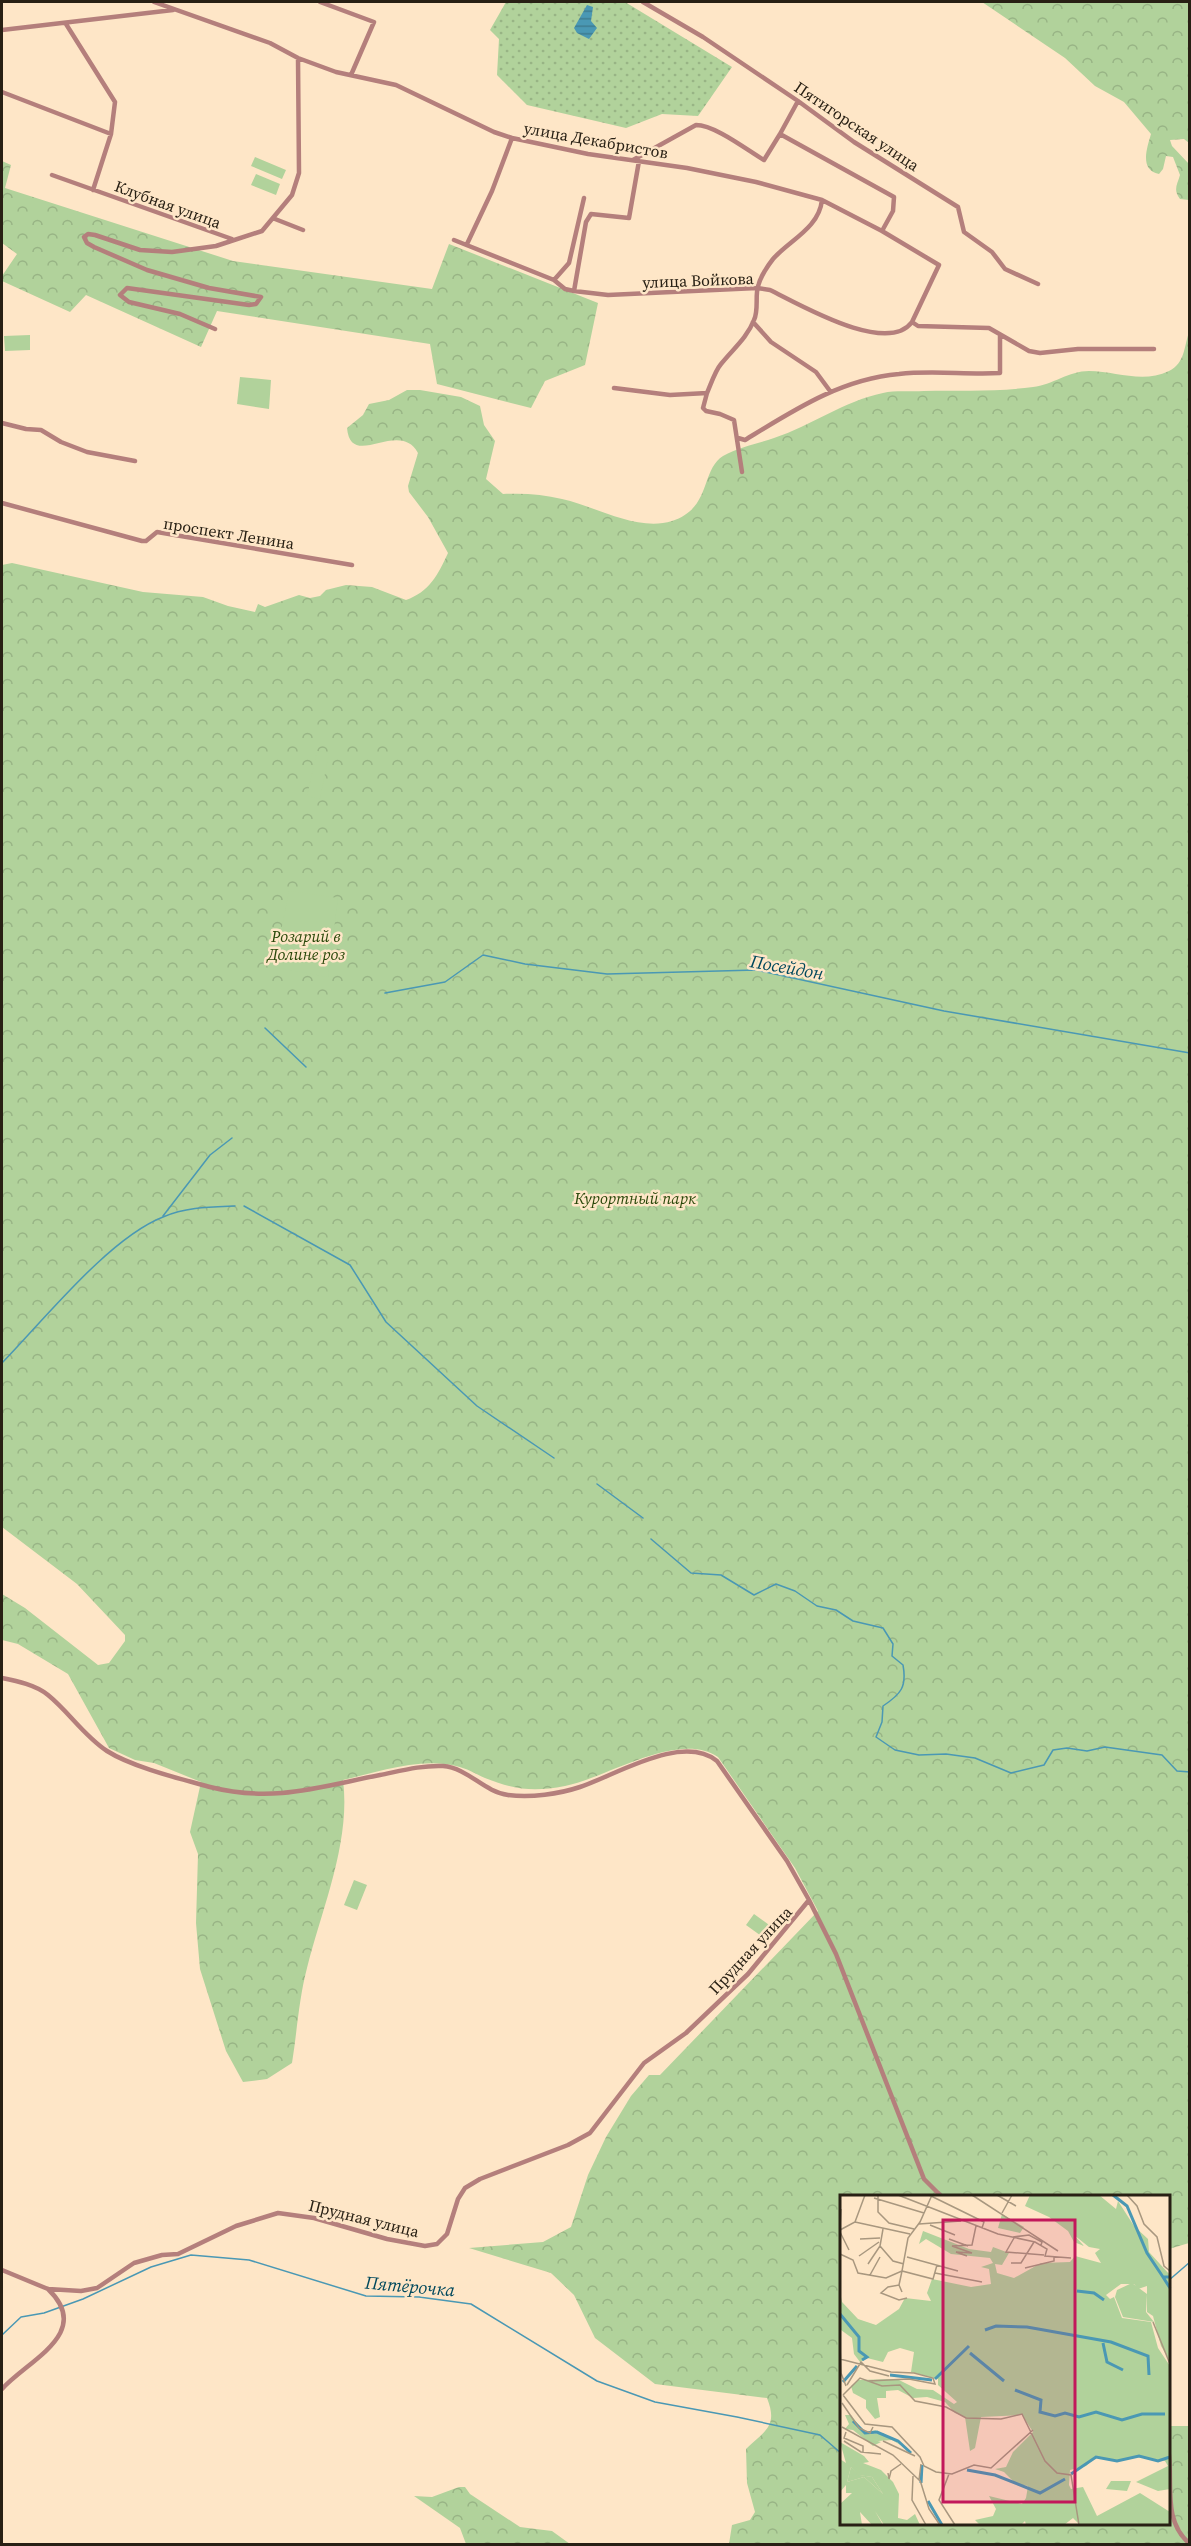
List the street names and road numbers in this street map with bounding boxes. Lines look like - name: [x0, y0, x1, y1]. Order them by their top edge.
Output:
- street label: Пятигорская улица: [790, 76, 925, 177]
- street label: улица Декабристов: [522, 116, 670, 164]
- street label: Клубная улица: [112, 175, 225, 234]
- street label: улица Войкова: [642, 267, 755, 293]
- street label: проспект Ленина: [162, 512, 297, 554]
- street label: Прудная улица: [703, 1901, 797, 1999]
- street label: Прудная улица: [306, 2194, 422, 2243]

